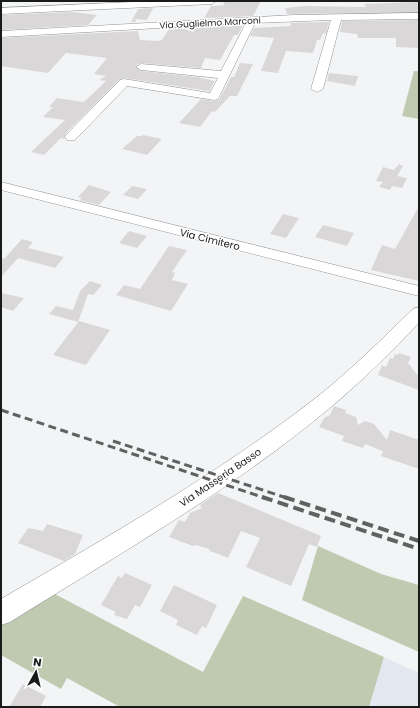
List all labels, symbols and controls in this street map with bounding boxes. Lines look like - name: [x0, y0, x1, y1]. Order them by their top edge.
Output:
- street label: Via Guglielmo Marconi: [159, 14, 261, 32]
- street label: Via Cimitero: [178, 225, 242, 254]
- street label: Via Masseria Basso: [176, 444, 264, 510]
- north arrow: [16, 652, 56, 692]
- text: N: [32, 654, 43, 671]

